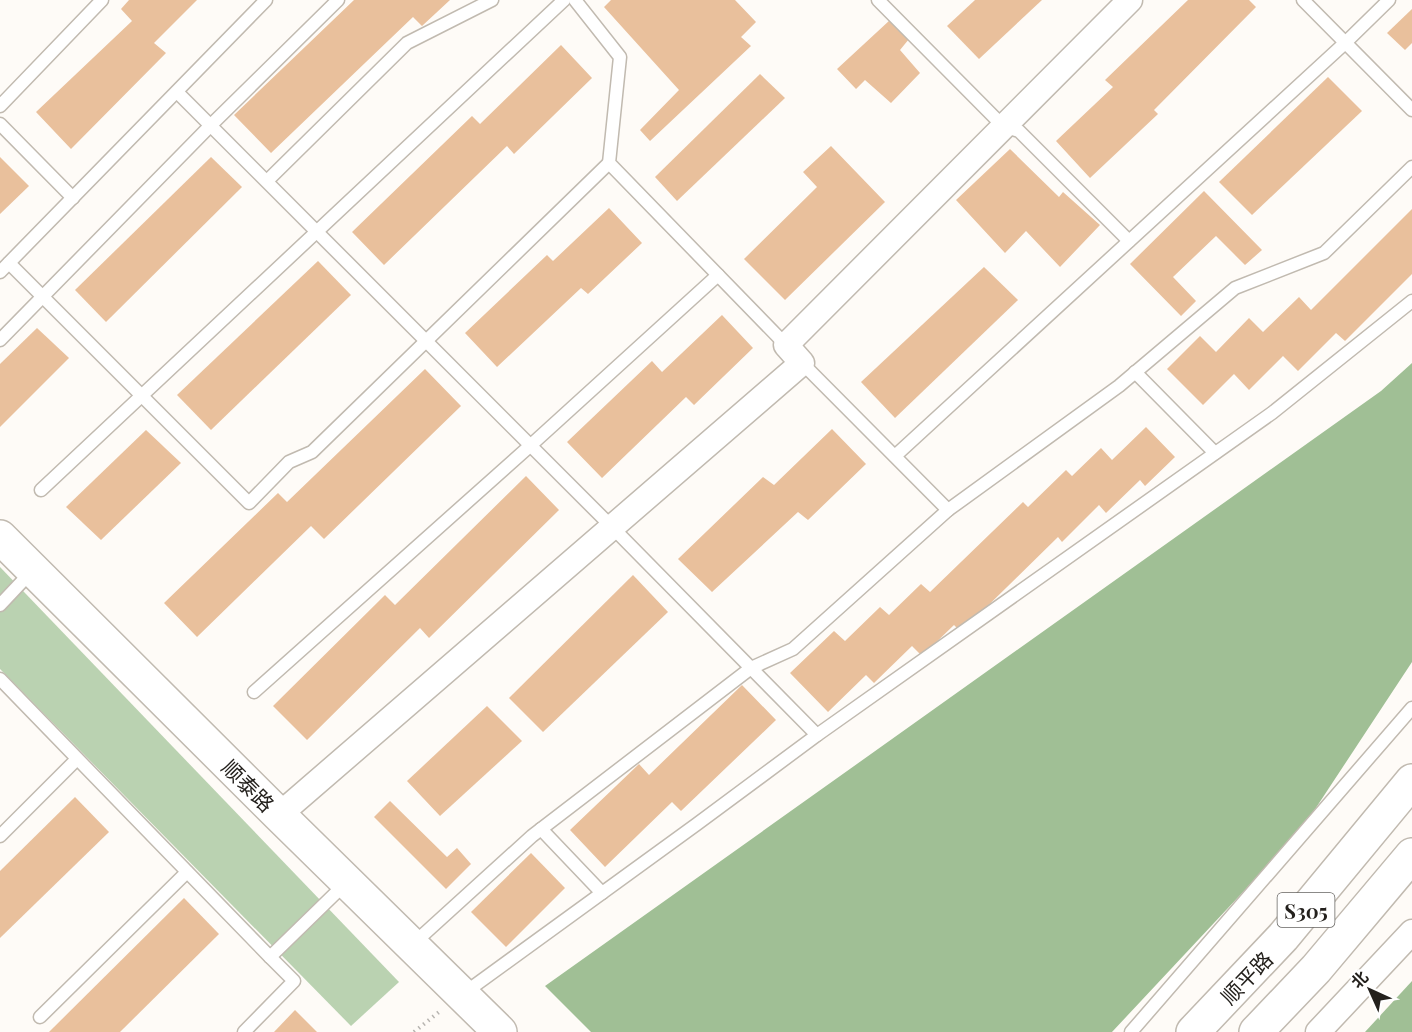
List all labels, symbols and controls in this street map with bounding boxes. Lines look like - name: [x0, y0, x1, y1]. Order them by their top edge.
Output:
- street label: 顺泰路: [217, 753, 281, 817]
- road number: S305: [1278, 893, 1334, 927]
- street label: 顺平路: [1214, 945, 1278, 1009]
- north arrow: [1340, 960, 1400, 1020]
- text: 北: [1346, 966, 1372, 992]

